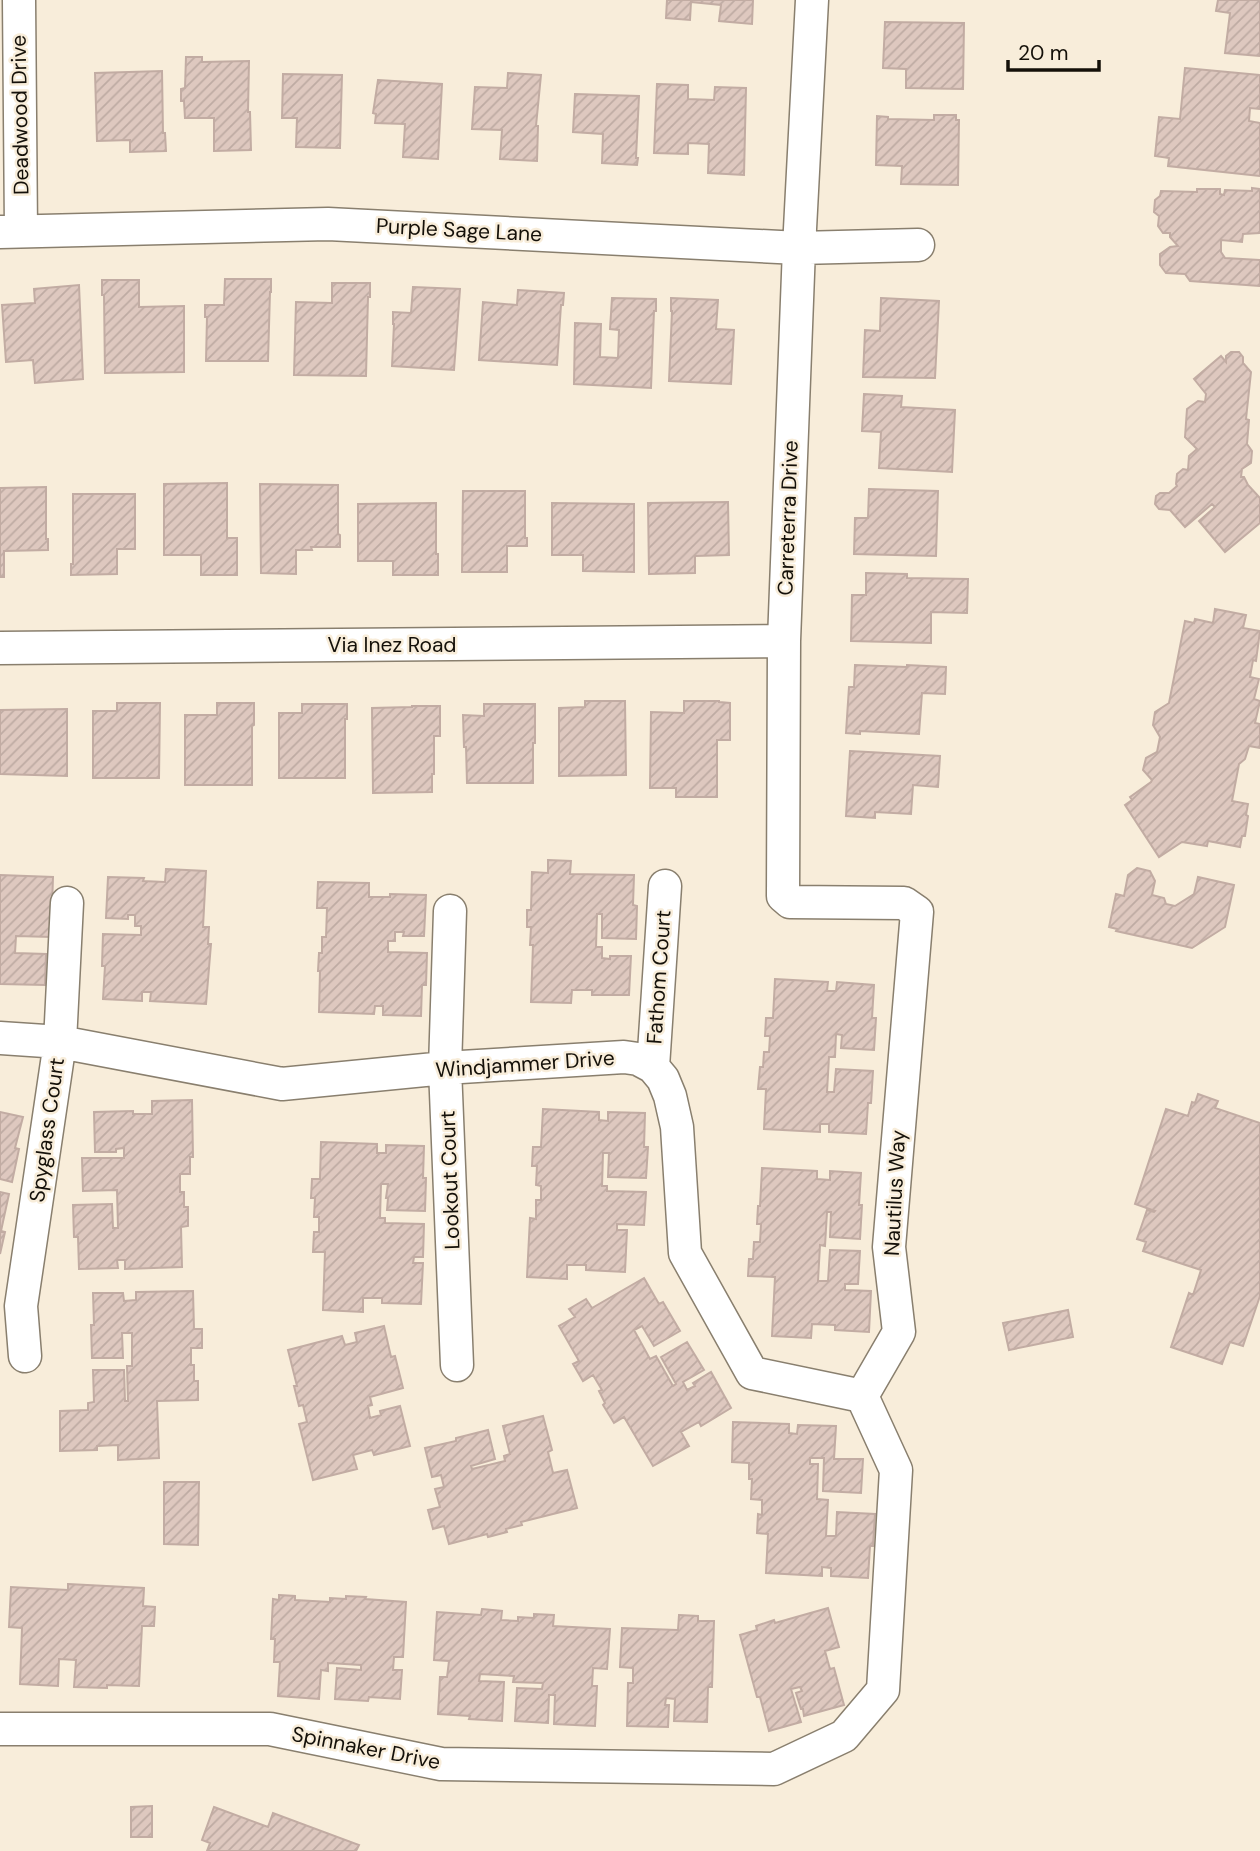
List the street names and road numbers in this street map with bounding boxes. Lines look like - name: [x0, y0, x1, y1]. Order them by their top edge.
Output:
- street label: Deadwood Drive: [5, 35, 35, 195]
- street label: Purple Sage Lane: [375, 212, 543, 248]
- street label: Carreterra Drive: [771, 440, 805, 596]
- street label: Via Inez Road: [327, 631, 457, 659]
- street label: Fathom Court: [640, 909, 678, 1045]
- street label: Windjammer Drive: [434, 1044, 616, 1084]
- street label: Spyglass Court: [23, 1056, 71, 1204]
- street label: Lookout Court: [434, 1110, 466, 1250]
- street label: Nautilus Way: [878, 1129, 912, 1257]
- street label: Spinnaker Drive: [289, 1720, 443, 1776]

